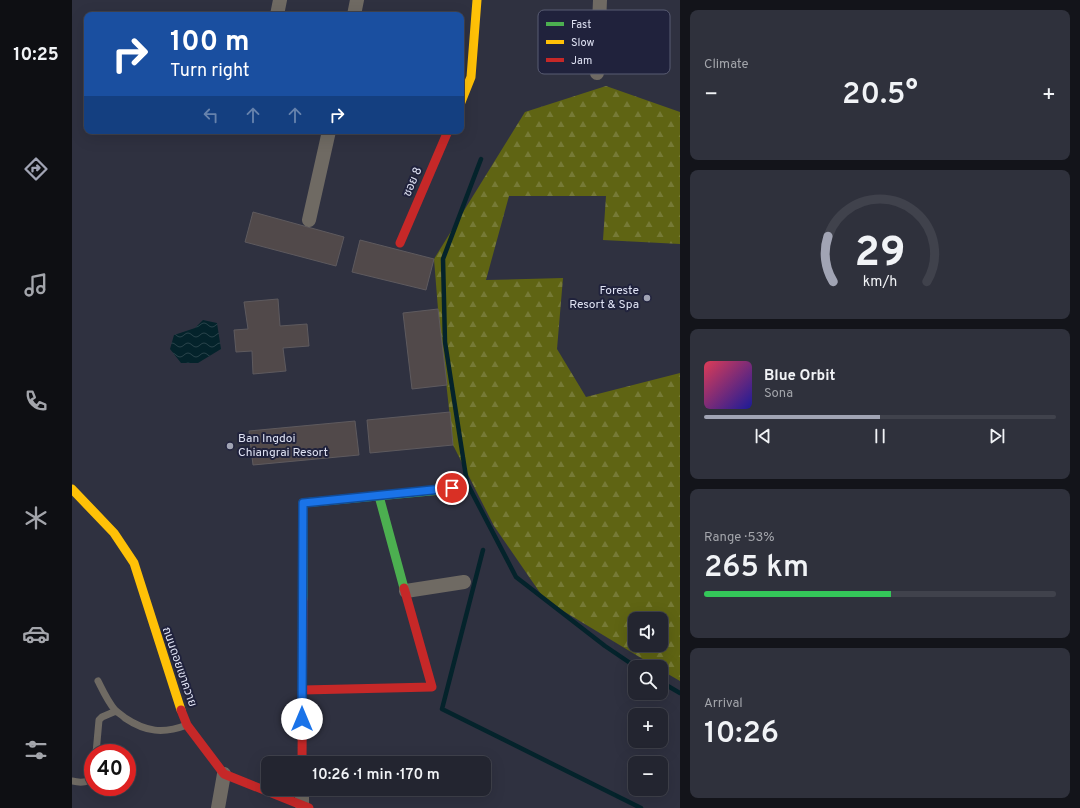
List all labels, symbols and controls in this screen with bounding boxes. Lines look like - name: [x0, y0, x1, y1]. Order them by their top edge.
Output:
- legend: [538, 10, 670, 74]
- text: Fast: [571, 18, 591, 32]
- text: 100 m: [170, 25, 250, 61]
- icon: right: [104, 28, 156, 80]
- text: Slow: [571, 36, 594, 50]
- text: 10:25: [13, 44, 59, 67]
- text: Jam: [571, 54, 592, 68]
- text: Climate: [704, 57, 749, 73]
- text: Turn right: [170, 60, 250, 83]
- text: 20.5°: [842, 77, 918, 114]
- text: −: [704, 82, 718, 109]
- text: +: [1042, 82, 1056, 109]
- icon: left: [200, 104, 222, 126]
- icon: ahead: [242, 104, 264, 126]
- icon: ahead: [284, 104, 306, 126]
- icon: right: [326, 104, 348, 126]
- icon: directions: [22, 155, 50, 183]
- street label: ซอย 8: [400, 165, 426, 199]
- text: 29: [855, 228, 906, 281]
- icon: music: [22, 271, 50, 299]
- text: km/h: [863, 273, 897, 291]
- place label: Foreste Resort & Spa: [569, 283, 639, 313]
- marker: Foreste Resort & Spa: [642, 293, 652, 303]
- text: Blue Orbit: [764, 367, 835, 386]
- text: Sona: [764, 386, 793, 402]
- icon: phone: [22, 387, 50, 415]
- icon: previous: [752, 425, 774, 447]
- icon: pause: [869, 425, 891, 447]
- icon: next: [986, 425, 1008, 447]
- place label: Ban Ingdoi Chiangrai Resort: [238, 431, 328, 461]
- marker: Ban Ingdoi Chiangrai Resort: [225, 441, 235, 451]
- pin: [435, 471, 469, 505]
- icon: arrive: [441, 477, 463, 499]
- icon: climate: [22, 504, 50, 532]
- text: Range · 53%: [704, 530, 775, 546]
- text: 265 km: [704, 550, 809, 587]
- map controls: [628, 612, 668, 796]
- button: sound: [628, 612, 668, 652]
- icon: car: [22, 620, 50, 648]
- street label: ถนนดอยเขาควาย: [158, 625, 200, 709]
- button: search: [628, 660, 668, 700]
- text: Arrival: [704, 696, 743, 712]
- position arrow: [281, 698, 323, 740]
- button: +: [628, 708, 668, 748]
- text: 10:26: [704, 716, 779, 753]
- icon: filters: [22, 736, 50, 764]
- speed limit sign: 40: [84, 744, 136, 796]
- button: −: [628, 756, 668, 796]
- text: 10:26 · 1 min · 170 m: [312, 766, 440, 785]

